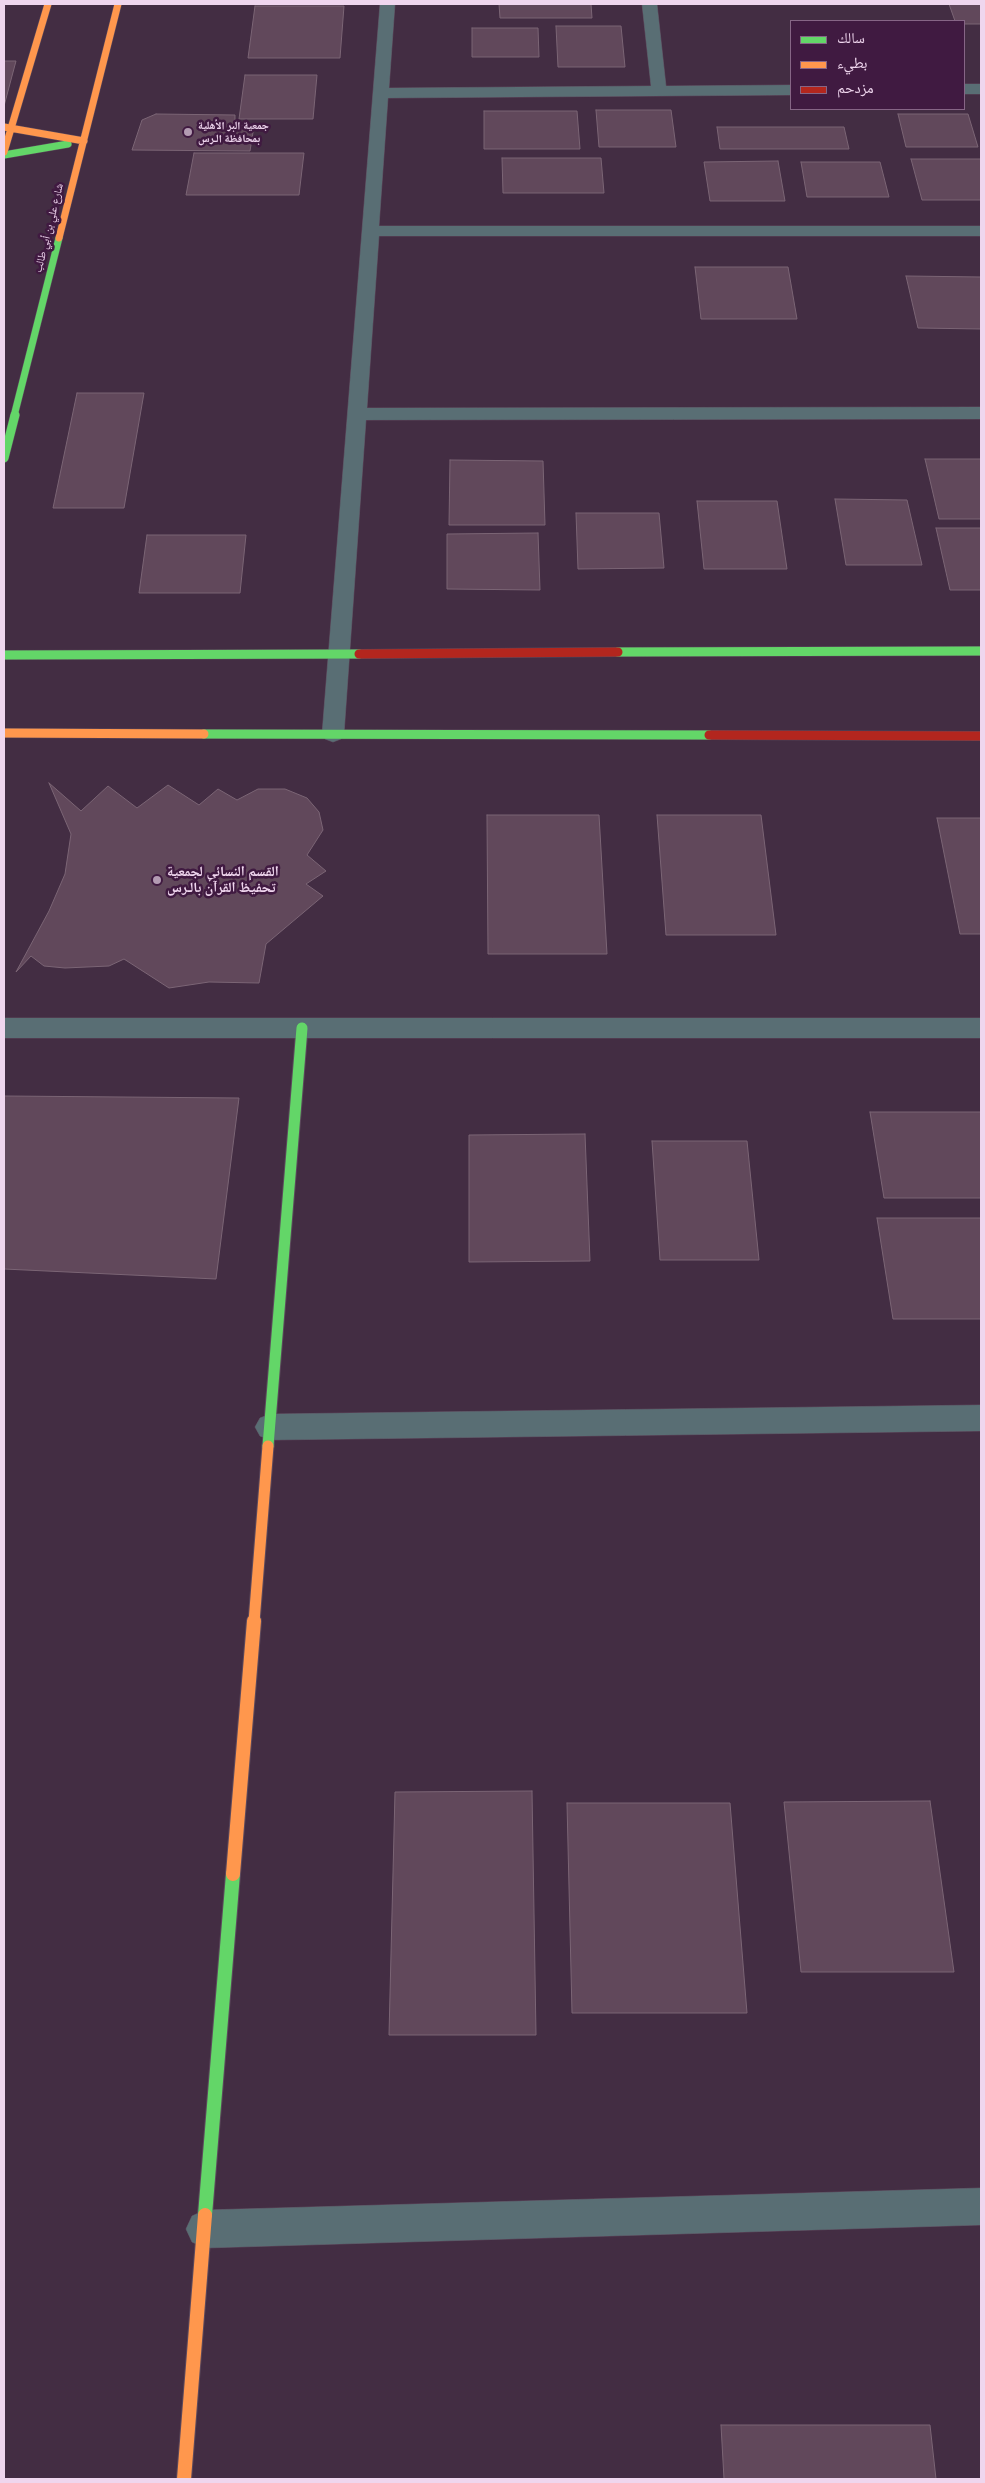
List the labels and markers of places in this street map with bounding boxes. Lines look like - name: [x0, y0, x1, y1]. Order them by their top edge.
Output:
- place label: جمعية البر الأهلية بمحافظة الـرس: [198, 119, 269, 145]
- marker: جمعية البر الأهلية بمحافظة الـرس: [182, 126, 194, 138]
- place label: القسم النسائي لجمعية تحفيظ القرآن بالـرس: [167, 864, 279, 896]
- marker: القسم النسائي لجمعية تحفيظ القرآن بالـرس: [151, 874, 163, 886]

